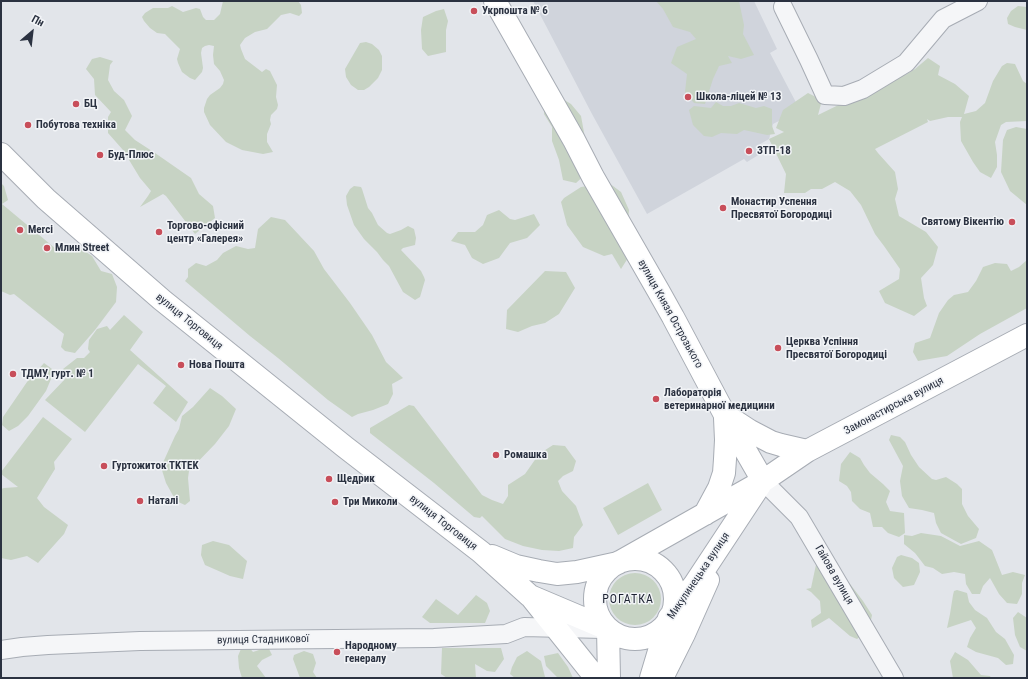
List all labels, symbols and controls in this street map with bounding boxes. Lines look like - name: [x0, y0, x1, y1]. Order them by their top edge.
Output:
- place label: Укрпошта № 6: [482, 4, 548, 18]
- marker: Укрпошта № 6: [469, 6, 479, 16]
- north arrow: [12, 12, 52, 52]
- text: Пн: [29, 12, 46, 30]
- place label: Школа-ліцей № 13: [696, 90, 781, 104]
- marker: Школа-ліцей № 13: [683, 92, 693, 102]
- place label: БЦ: [84, 97, 97, 111]
- marker: БЦ: [71, 99, 81, 109]
- place label: Побутова техніка: [36, 118, 116, 132]
- marker: Побутова техніка: [23, 120, 33, 130]
- place label: ЗТП-18: [757, 144, 791, 158]
- marker: ЗТП-18: [744, 146, 754, 156]
- place label: Буд-Плюс: [108, 148, 154, 162]
- marker: Буд-Плюс: [95, 150, 105, 160]
- place label: Монастир Успення Пресвятої Богородиці: [731, 195, 832, 221]
- marker: Монастир Успення Пресвятої Богородиці: [718, 203, 728, 213]
- place label: Святому Вікентію: [921, 215, 1004, 229]
- marker: Святому Вікентію: [1007, 217, 1017, 227]
- place label: Торгово-офісний центр «Галерея»: [167, 219, 244, 245]
- place label: Merci: [28, 223, 53, 237]
- marker: Merci: [15, 225, 25, 235]
- marker: Торгово-офісний центр «Галерея»: [154, 227, 164, 237]
- place label: Млин Street: [55, 241, 109, 255]
- marker: Млин Street: [42, 243, 52, 253]
- street label: вулиця Князя Острозького: [635, 257, 705, 371]
- street label: вулиця Торговиця: [153, 291, 225, 353]
- place label: Церква Успіння Пресвятої Богородиці: [786, 335, 887, 361]
- marker: Церква Успіння Пресвятої Богородиці: [773, 343, 783, 353]
- place label: Нова Пошта: [189, 358, 245, 372]
- marker: Нова Пошта: [176, 360, 186, 370]
- place label: ТДМУ, гурт. № 1: [21, 367, 94, 381]
- marker: ТДМУ, гурт. № 1: [8, 369, 18, 379]
- street label: Замонастирська вулиця: [842, 374, 946, 438]
- place label: Лабораторія ветеринарної медицини: [664, 386, 775, 412]
- marker: Лабораторія ветеринарної медицини: [651, 394, 661, 404]
- place label: Ромашка: [504, 448, 547, 462]
- marker: Ромашка: [491, 450, 501, 460]
- place label: Гуртожиток TKTEK: [112, 459, 198, 473]
- marker: Гуртожиток TKTEK: [99, 461, 109, 471]
- place label: Щедрик: [337, 472, 375, 486]
- marker: Щедрик: [324, 474, 334, 484]
- street label: вулиця Торговиця: [406, 492, 480, 554]
- place label: Наталі: [148, 494, 178, 508]
- place label: Три Миколи: [343, 495, 397, 509]
- marker: Наталі: [135, 496, 145, 506]
- marker: Три Миколи: [330, 497, 340, 507]
- street label: Микулинецька вулиця: [665, 530, 733, 622]
- street label: Гайова вулиця: [812, 543, 856, 607]
- district label: РОГАТКА: [602, 593, 654, 607]
- street label: вулиця Стадникової: [217, 633, 309, 647]
- place label: Народному генералу: [345, 639, 397, 665]
- marker: Народному генералу: [332, 647, 342, 657]

